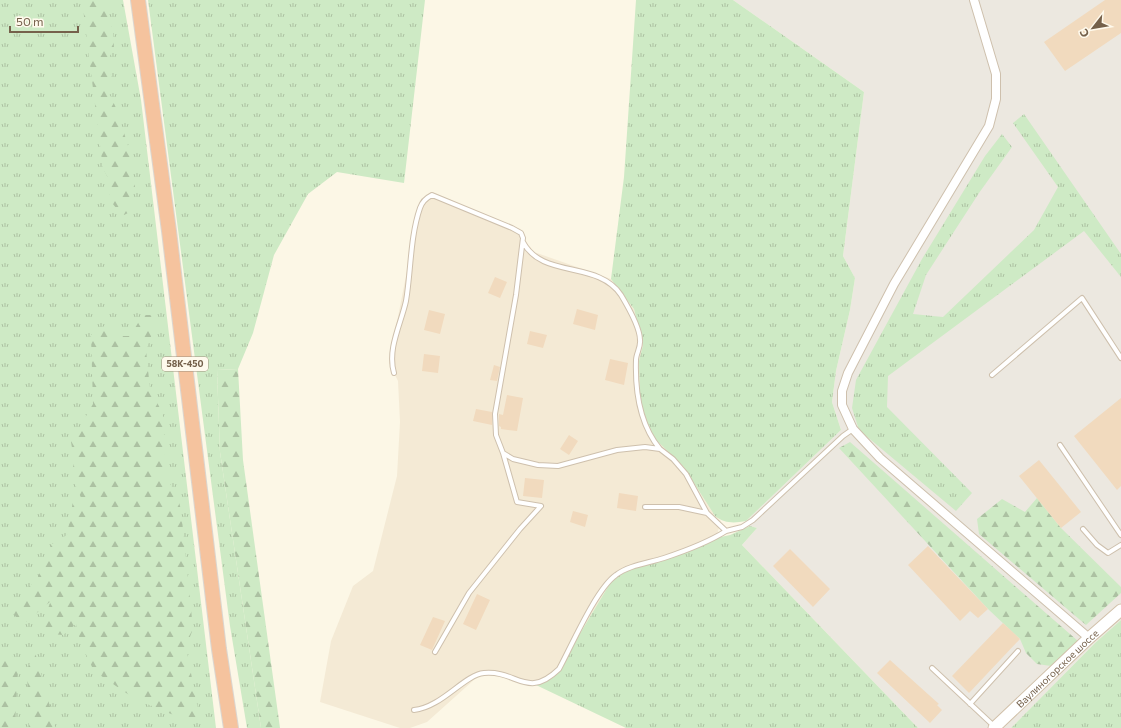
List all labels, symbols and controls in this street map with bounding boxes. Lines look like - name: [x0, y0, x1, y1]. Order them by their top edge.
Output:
- scale bar: [10, 8, 78, 34]
- north arrow: [1073, 8, 1113, 48]
- text: 50 m: [16, 14, 44, 28]
- text: С: [1076, 26, 1092, 40]
- road number: 58К-450: [162, 357, 208, 371]
- street label: Ваулиногорское шоссе: [1014, 627, 1101, 710]

